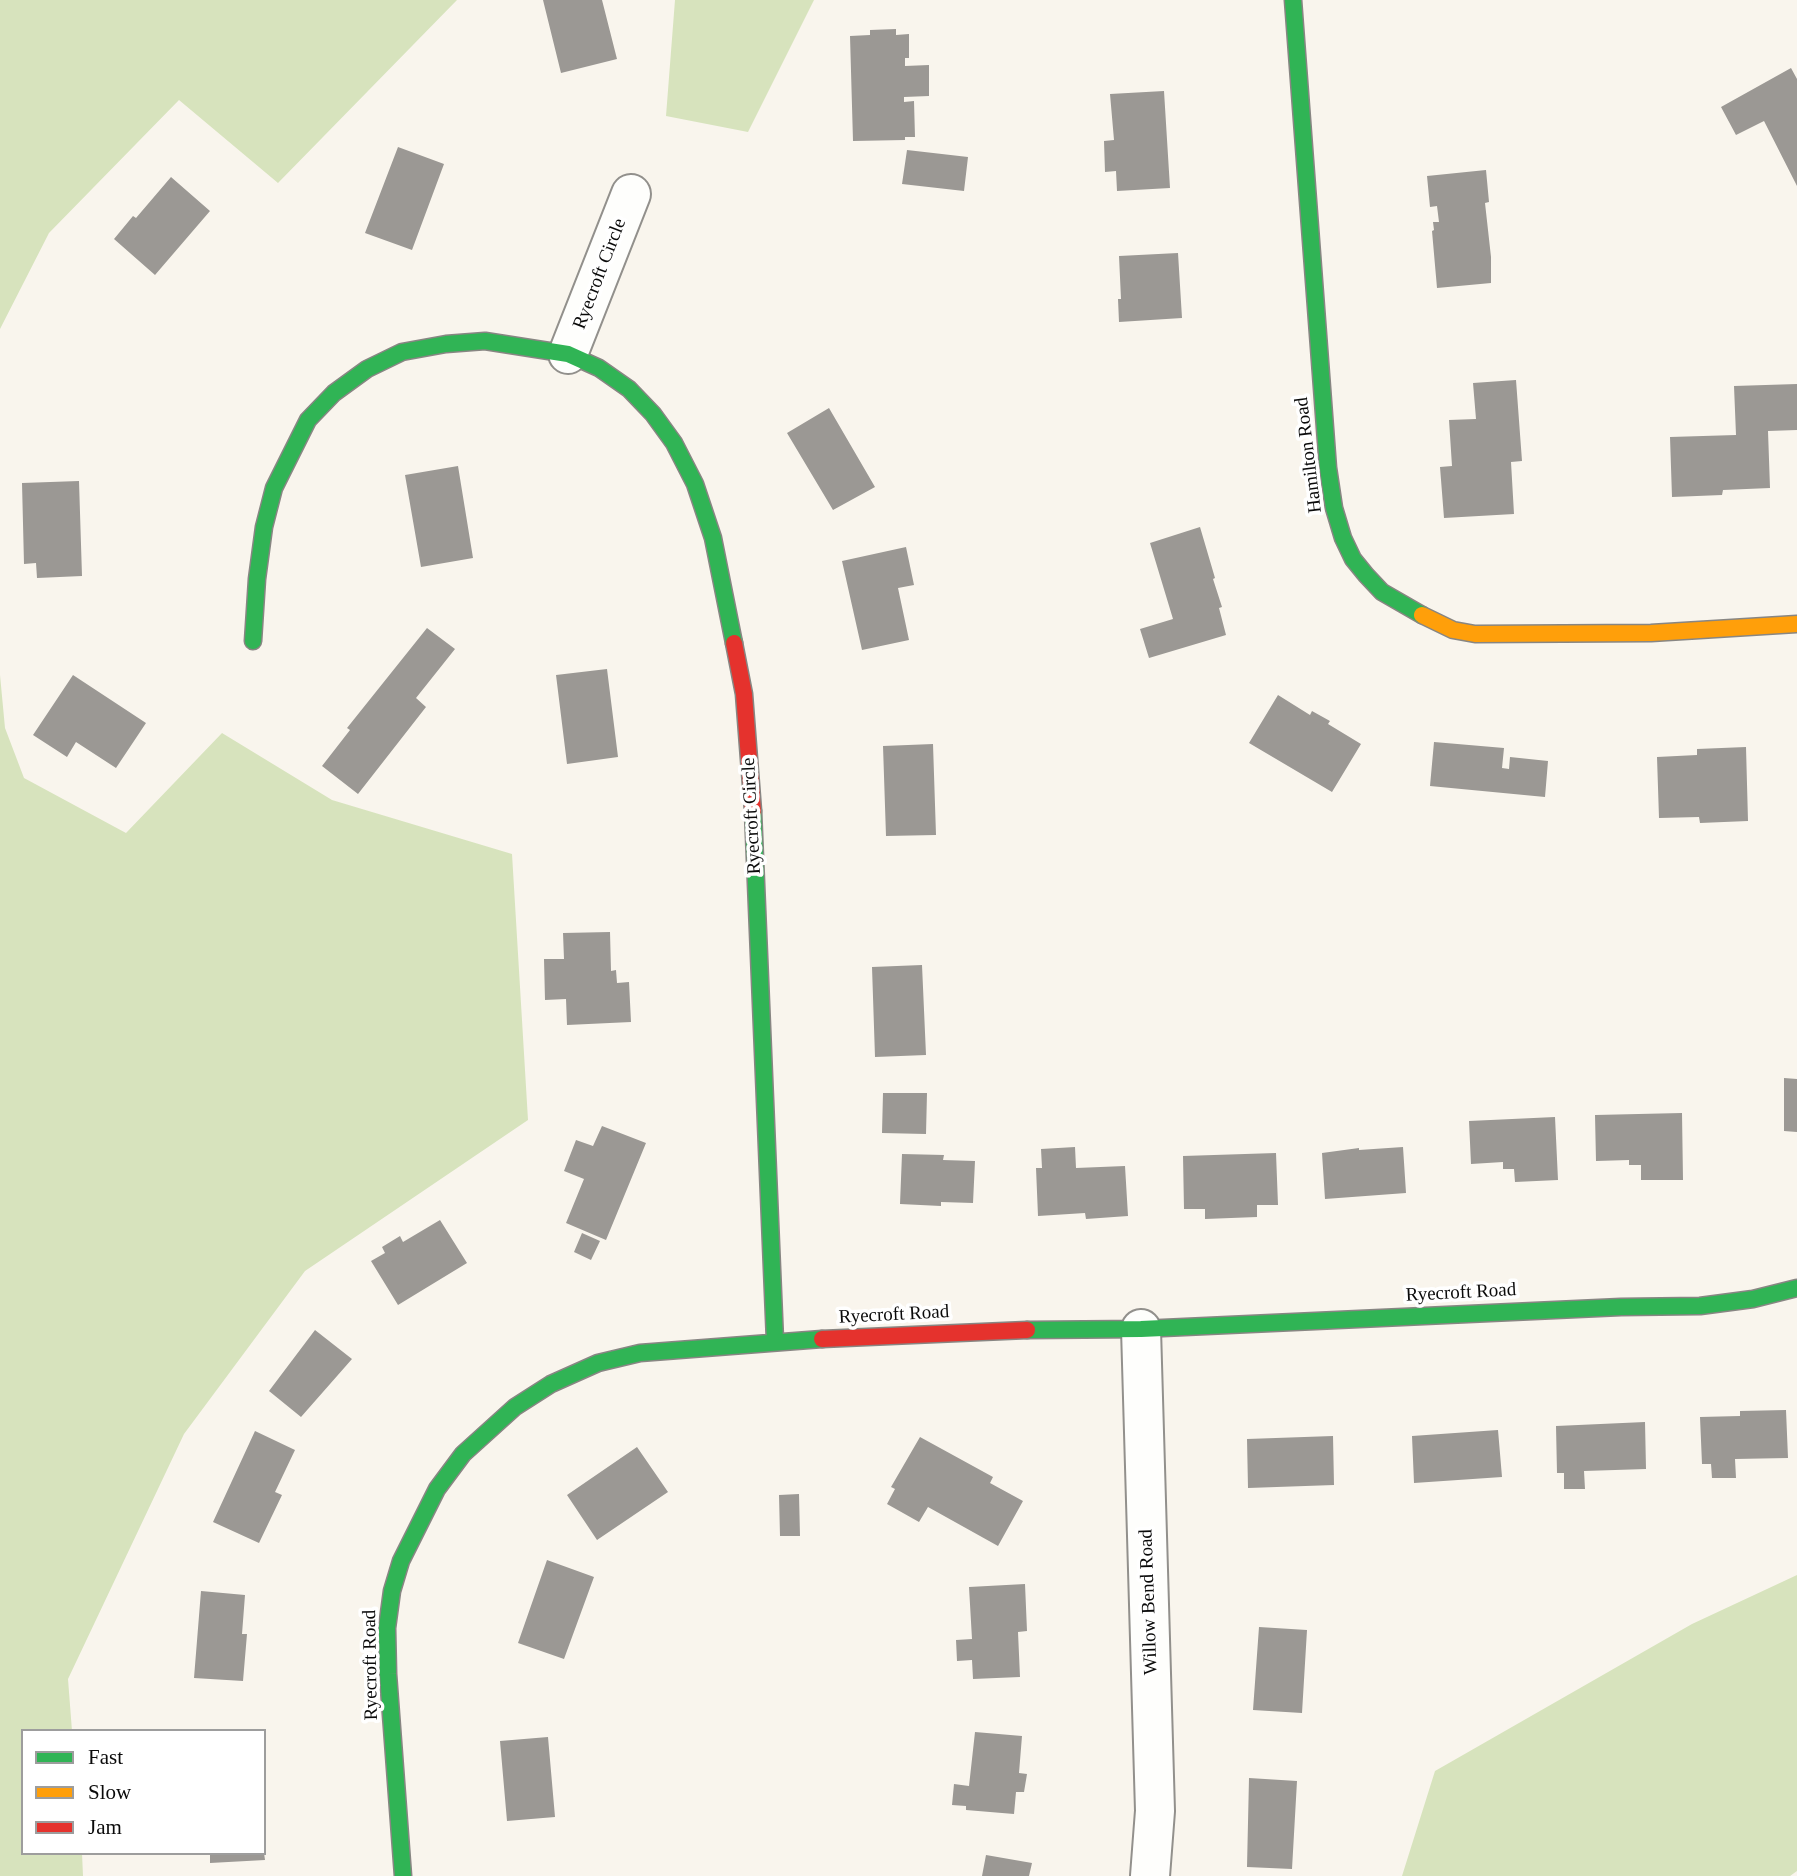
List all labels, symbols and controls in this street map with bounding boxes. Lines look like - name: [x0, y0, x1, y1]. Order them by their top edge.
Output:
- street label: Ryecroft Circle: [568, 215, 632, 333]
- street label: Hamilton Road: [1291, 396, 1327, 514]
- street label: Ryecroft Circle: [738, 757, 766, 875]
- street label: Ryecroft Road: [1405, 1279, 1517, 1307]
- street label: Ryecroft Road: [838, 1301, 950, 1329]
- street label: Willow Bend Road: [1135, 1529, 1163, 1675]
- street label: Ryecroft Road: [359, 1610, 383, 1720]
- legend: [21, 1729, 266, 1855]
- text: Fast: [88, 1745, 123, 1769]
- text: Slow: [88, 1780, 131, 1804]
- text: Jam: [88, 1815, 122, 1839]

